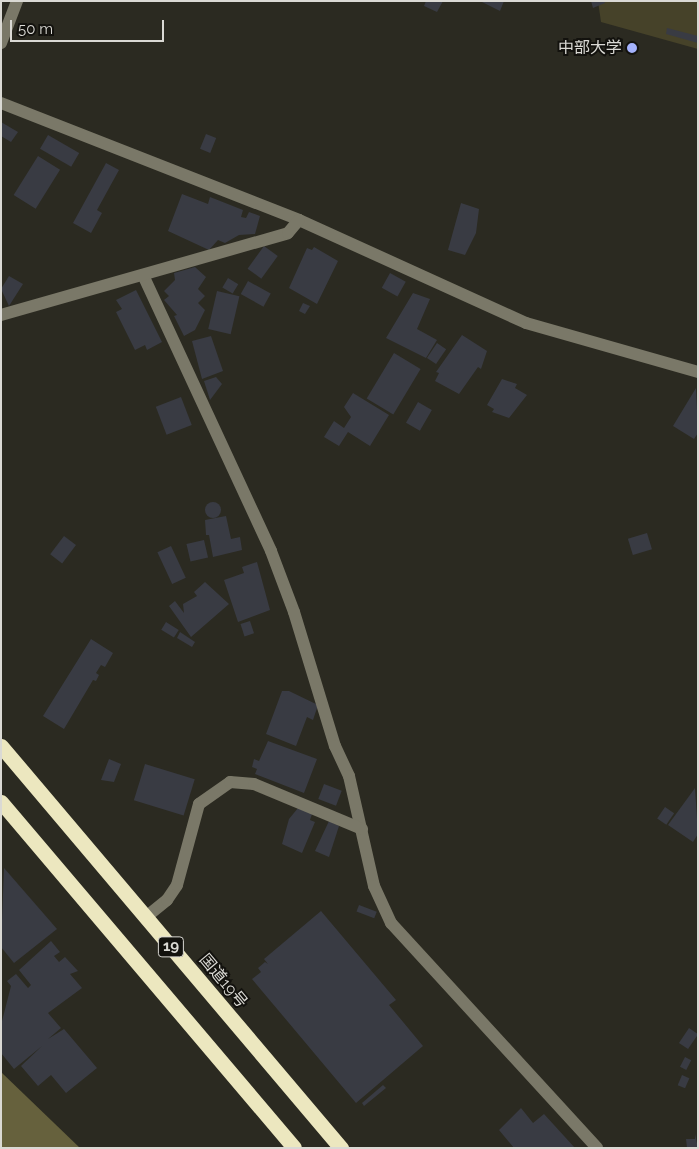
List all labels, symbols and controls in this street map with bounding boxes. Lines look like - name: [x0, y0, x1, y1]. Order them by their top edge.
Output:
- scale bar: [12, 10, 166, 42]
- text: 50 m: [18, 20, 53, 38]
- place label: 中部大学: [558, 38, 622, 58]
- marker: 中部大学: [626, 42, 638, 54]
- road number: 19: [157, 934, 185, 960]
- street label: 国道19号: [195, 950, 251, 1012]

